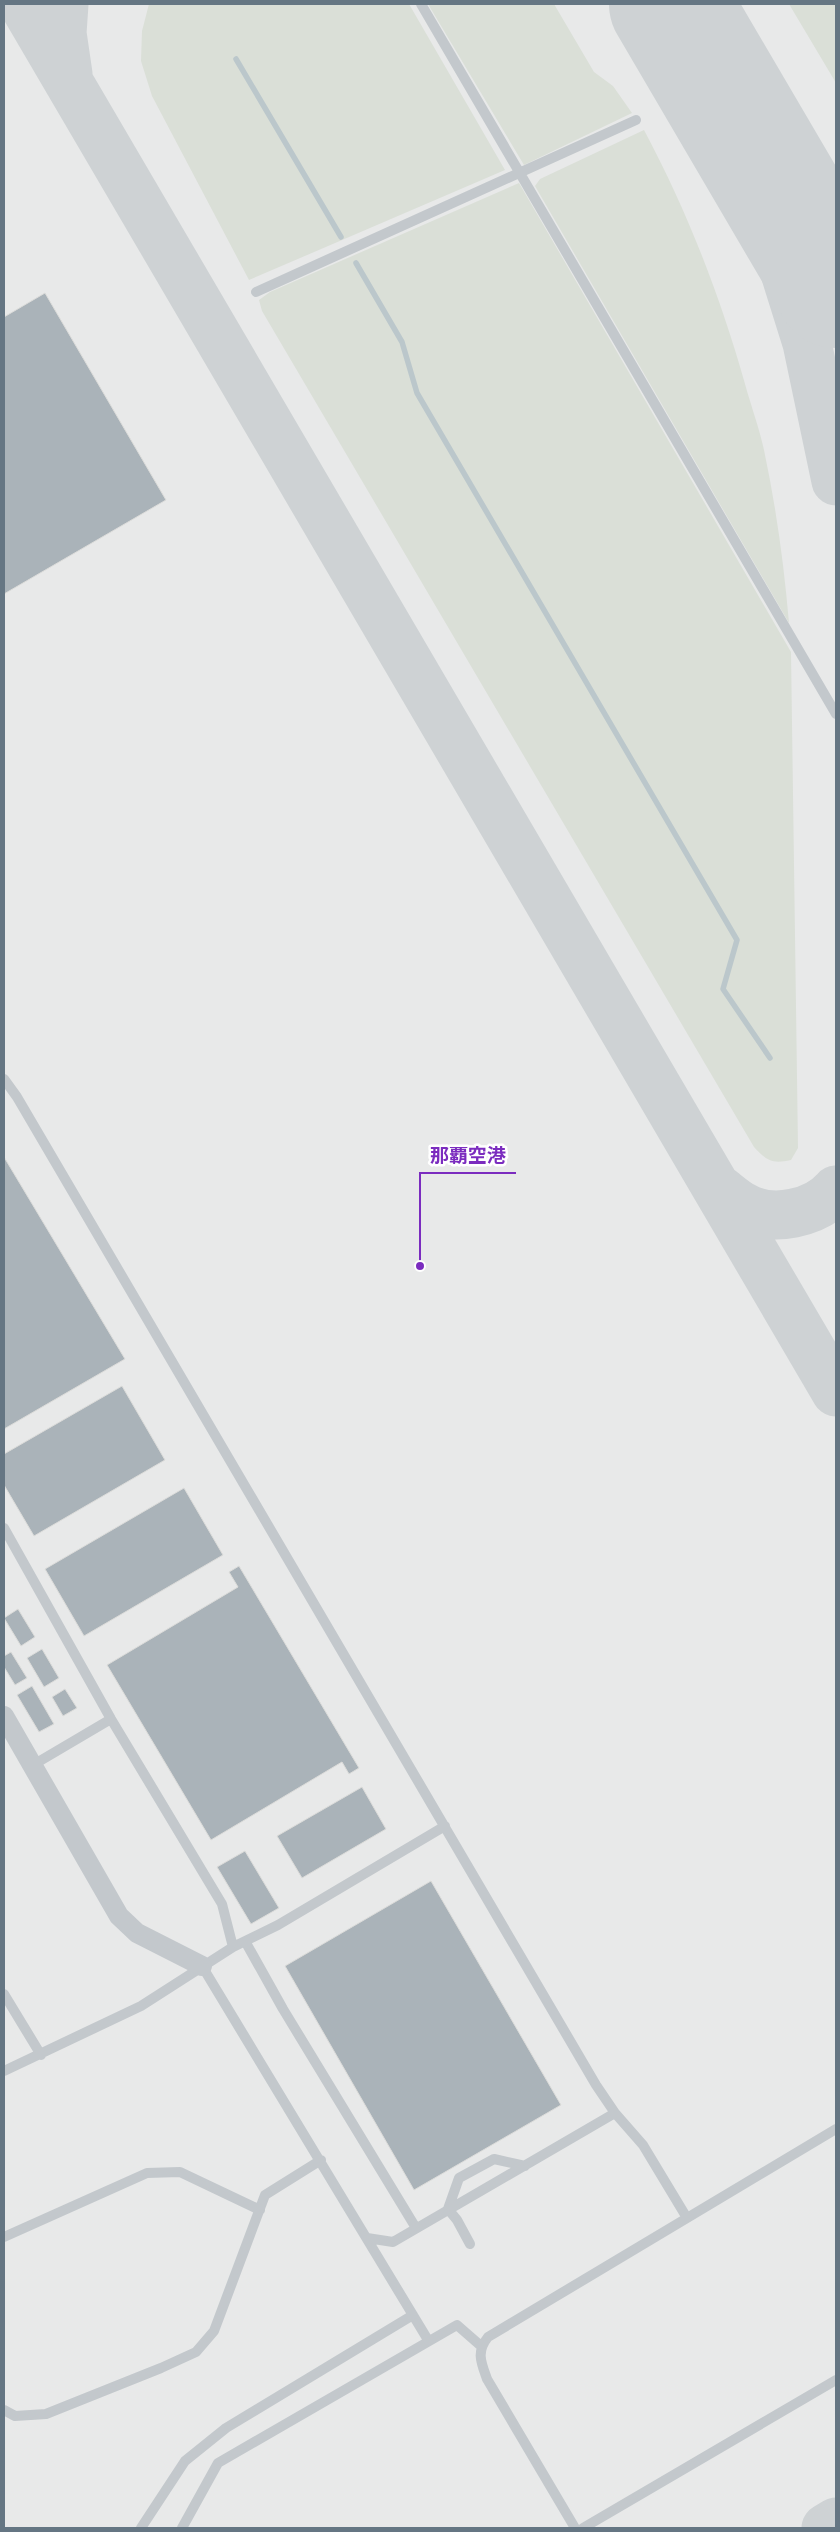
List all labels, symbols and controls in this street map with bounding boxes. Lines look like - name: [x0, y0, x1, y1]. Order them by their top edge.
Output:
- callout: 那覇空港: [420, 1139, 516, 1173]
- text: 那覇空港: [430, 1144, 506, 1167]

